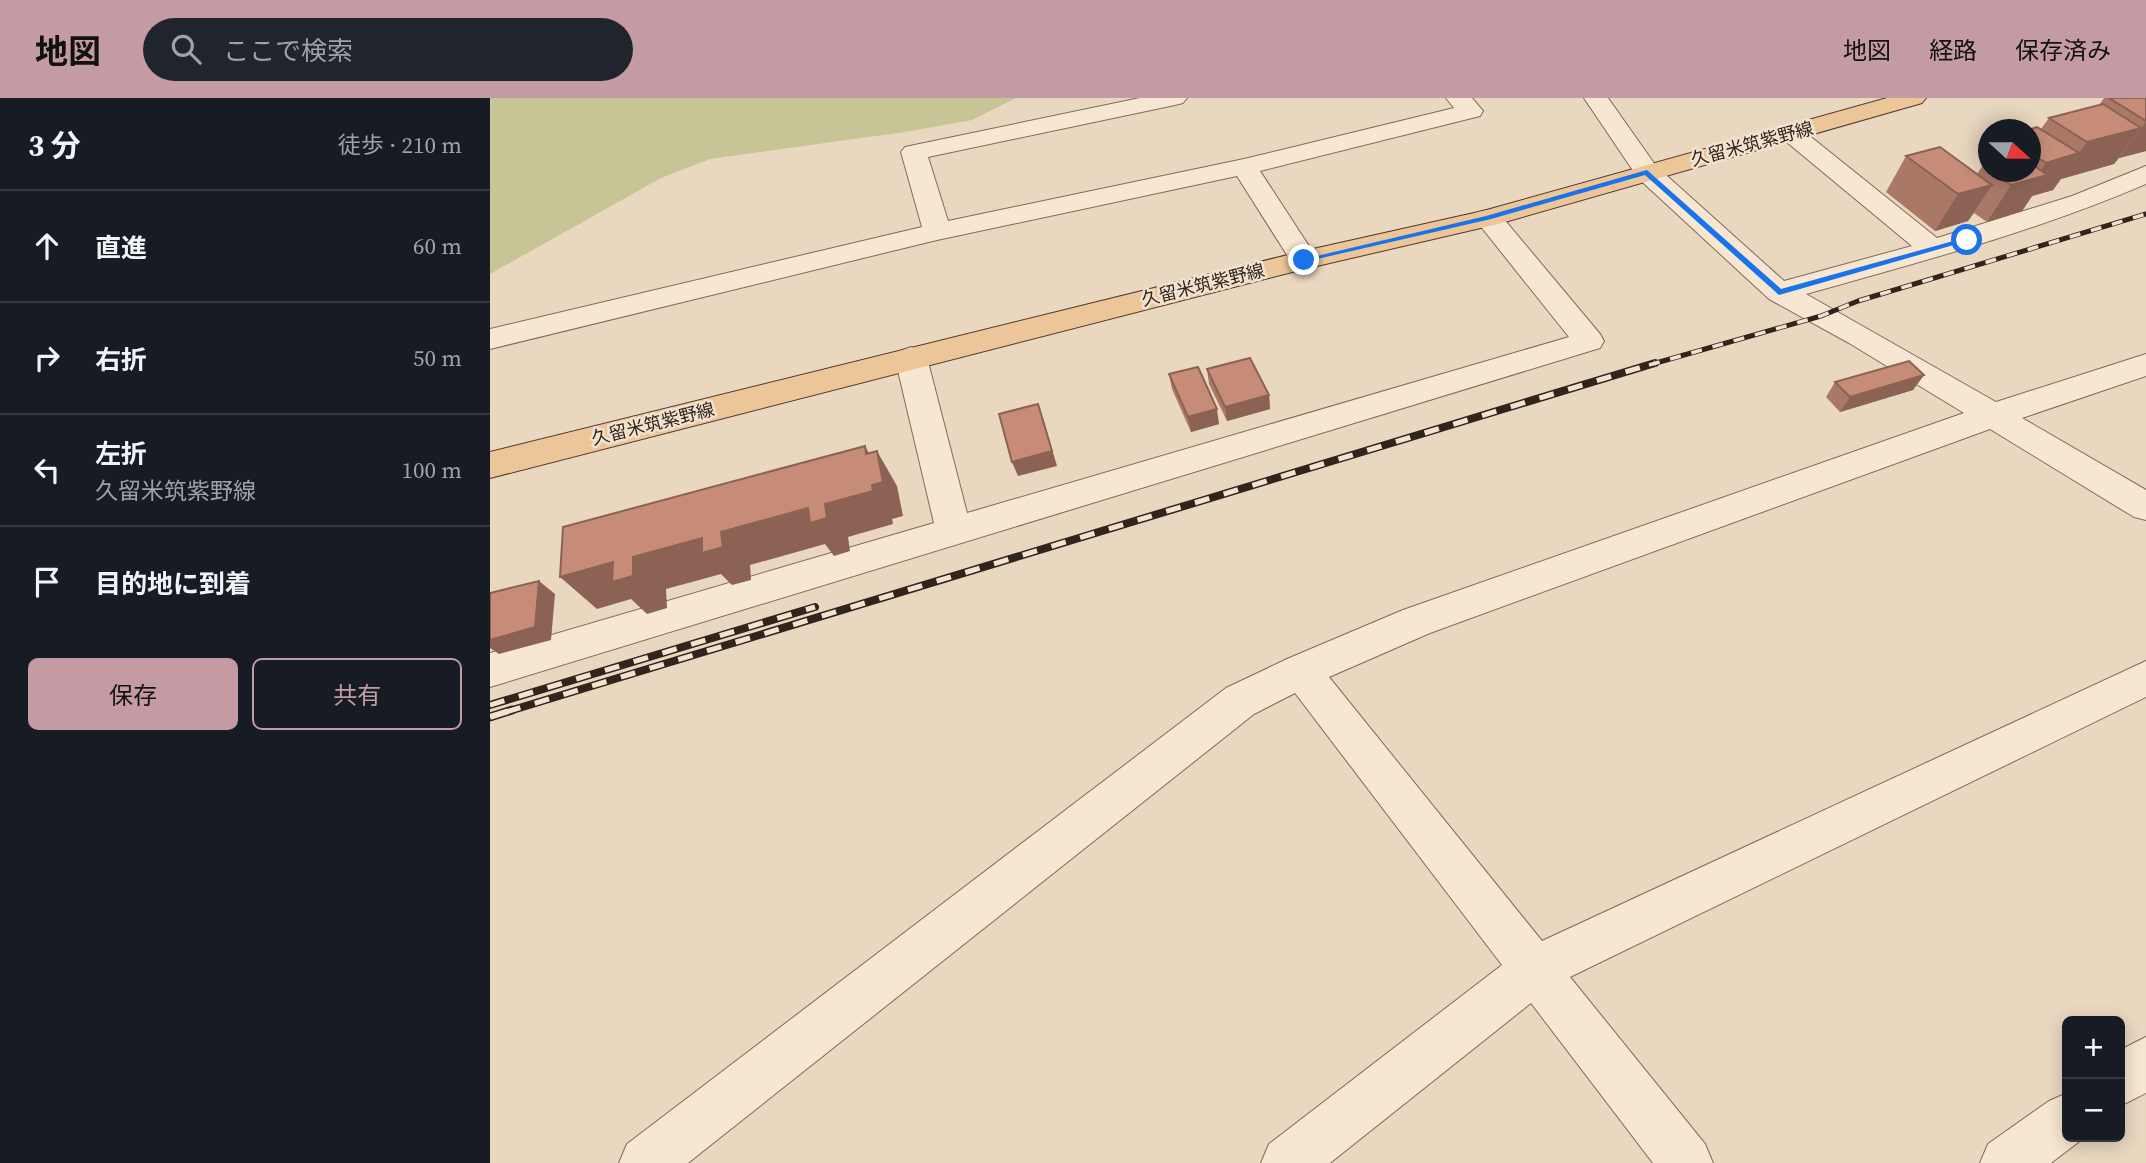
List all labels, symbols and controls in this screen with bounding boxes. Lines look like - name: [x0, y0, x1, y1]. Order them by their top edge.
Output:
- search box: [143, 18, 633, 81]
- text: 地図: [35, 29, 101, 74]
- icon: search: [167, 30, 205, 68]
- text: ここで検索: [223, 33, 353, 69]
- text: 地図: [1843, 34, 1891, 67]
- text: 経路: [1929, 34, 1977, 67]
- text: 保存済み: [2015, 34, 2111, 67]
- street label: 久留米筑紫野線: [1688, 115, 1816, 172]
- north arrow: [1978, 119, 2041, 182]
- text: 3 分: [28, 125, 81, 166]
- text: 徒歩 · 210 m: [338, 129, 462, 161]
- route start: [1951, 224, 1982, 255]
- icon: ahead: [28, 227, 66, 265]
- text: 直進: [95, 230, 147, 266]
- text: 60 m: [413, 230, 462, 262]
- route end: [1288, 244, 1319, 275]
- street label: 久留米筑紫野線: [1139, 257, 1267, 312]
- icon: right: [28, 339, 66, 377]
- text: 右折: [95, 342, 147, 378]
- text: 50 m: [413, 342, 462, 374]
- street label: 久留米筑紫野線: [589, 396, 717, 451]
- text: 左折: [95, 436, 147, 472]
- icon: left: [28, 451, 66, 489]
- text: 100 m: [401, 454, 462, 486]
- text: 久留米筑紫野線: [95, 475, 256, 507]
- icon: arrive: [28, 563, 66, 601]
- text: 目的地に到着: [95, 566, 251, 602]
- button: 保存: [28, 658, 238, 730]
- button: 共有: [252, 658, 462, 730]
- map controls: [2062, 1016, 2125, 1142]
- button: +: [2062, 1016, 2125, 1079]
- button: −: [2062, 1079, 2125, 1142]

